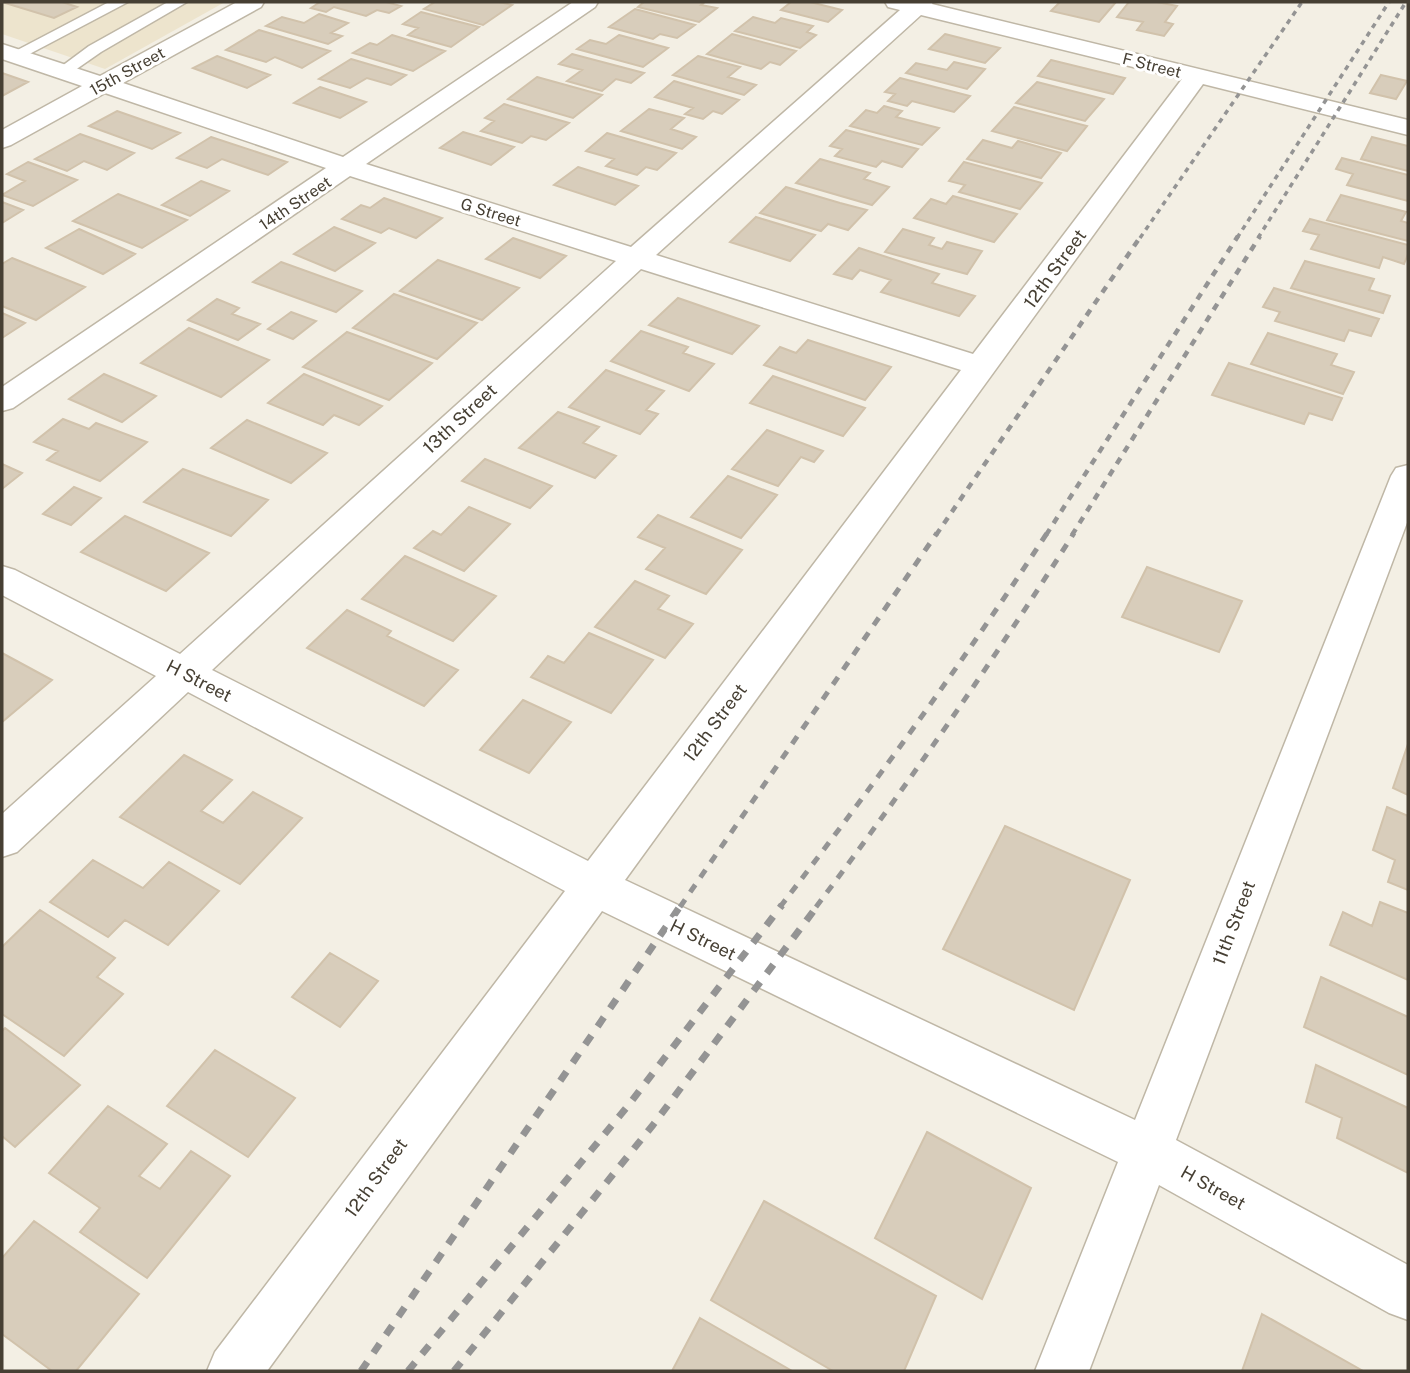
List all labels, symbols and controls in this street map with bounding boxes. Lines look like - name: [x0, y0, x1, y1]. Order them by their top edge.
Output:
- street label: 15th Street: [86, 43, 168, 100]
- street label: F Street: [1120, 49, 1183, 82]
- street label: 14th Street: [256, 172, 335, 234]
- street label: G Street: [458, 194, 523, 231]
- street label: 12th Street: [1019, 225, 1090, 312]
- street label: 13th Street: [418, 379, 501, 458]
- street label: H Street: [163, 655, 236, 706]
- street label: 12th Street: [678, 679, 751, 766]
- street label: 11th Street: [1208, 878, 1259, 968]
- street label: H Street: [667, 915, 740, 964]
- street label: 12th Street: [340, 1134, 411, 1221]
- street label: H Street: [1177, 1161, 1249, 1214]

